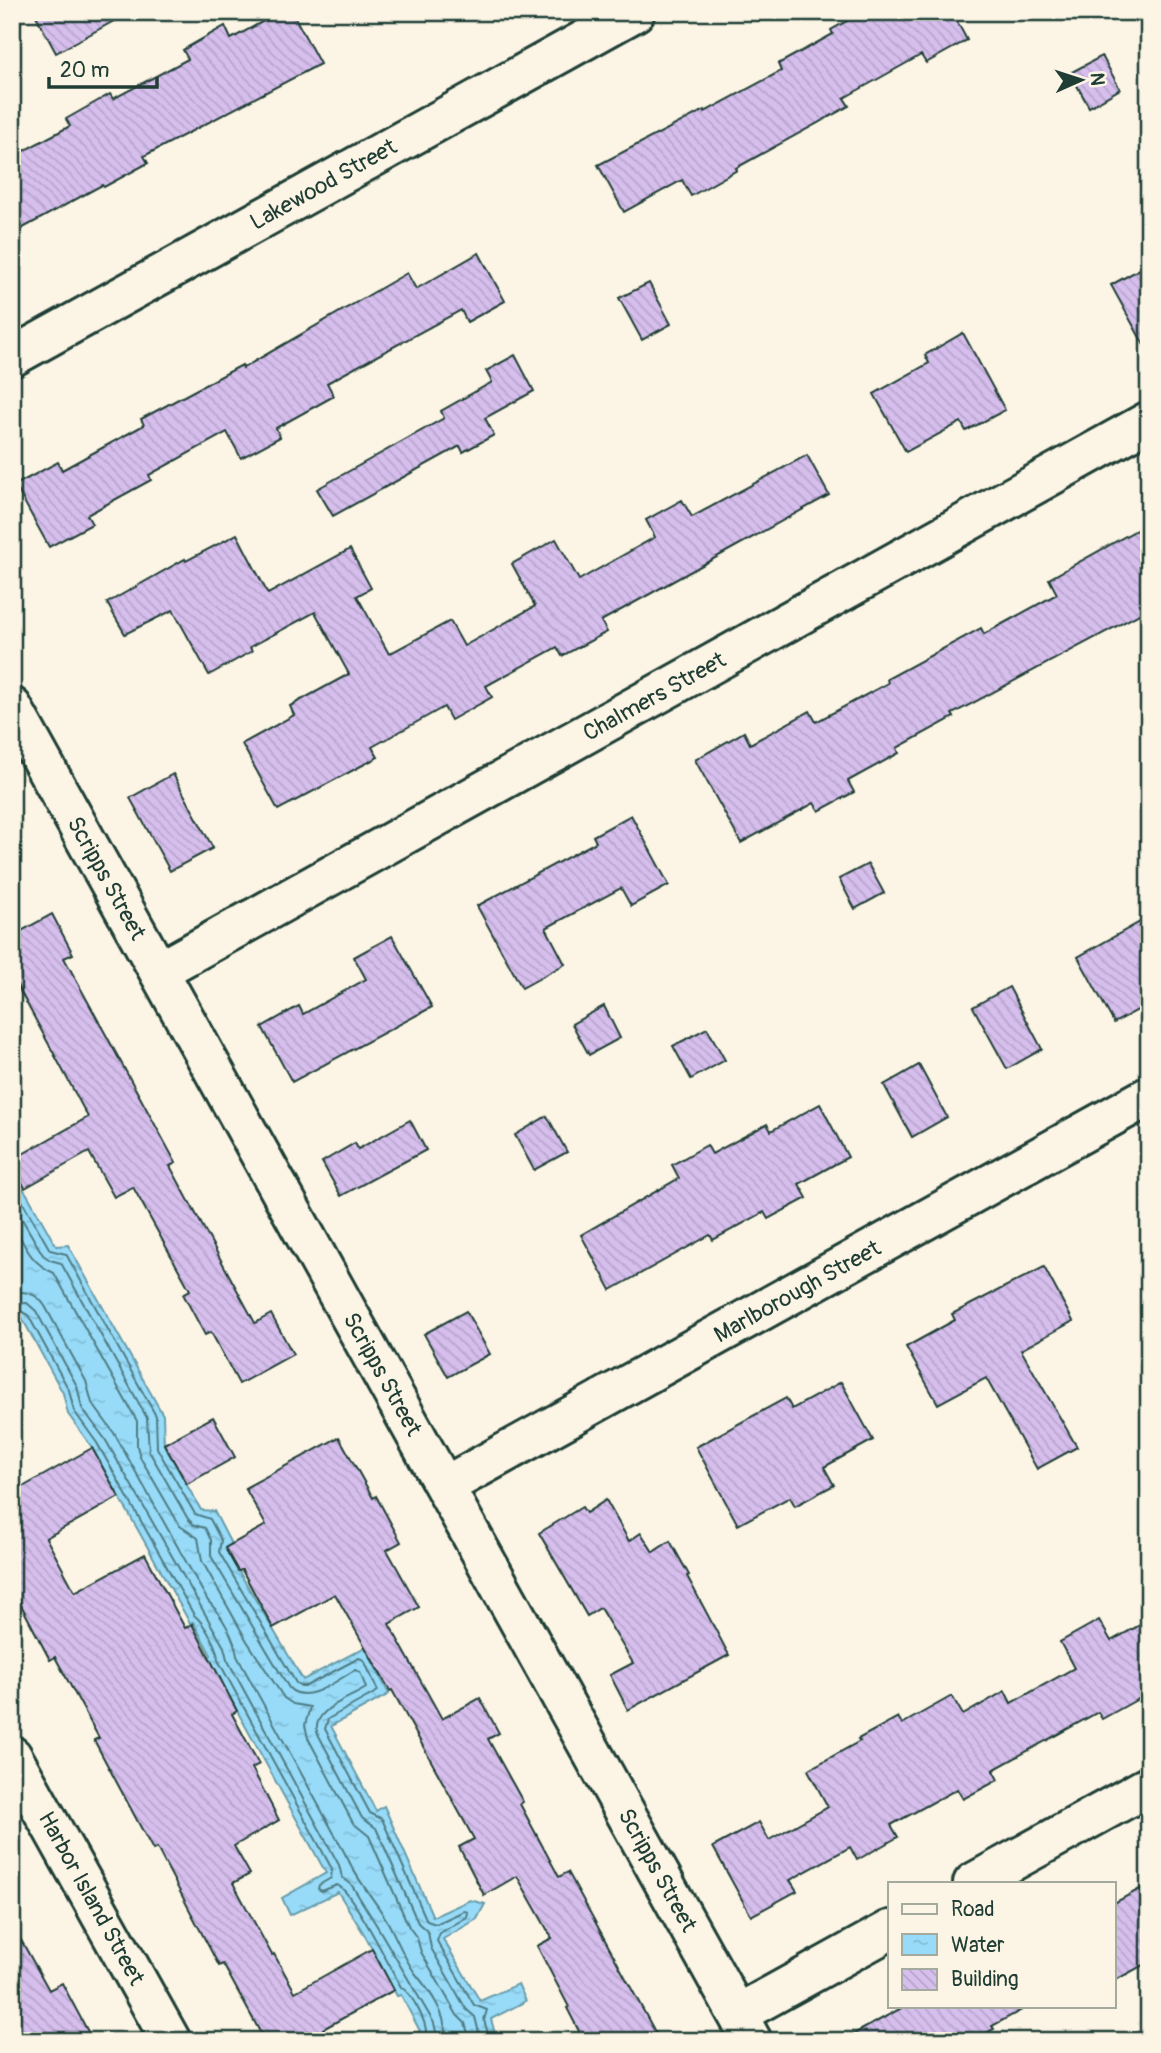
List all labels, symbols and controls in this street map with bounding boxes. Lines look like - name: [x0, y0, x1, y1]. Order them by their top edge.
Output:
- scale bar: [49, 46, 158, 90]
- north arrow: [1046, 46, 1116, 116]
- text: 20 m: [60, 57, 109, 84]
- text: N: [1085, 72, 1109, 86]
- street label: Lakewood Street: [245, 132, 402, 237]
- street label: Chalmers Street: [578, 645, 731, 748]
- street label: Scripps Street: [61, 811, 153, 946]
- street label: Marlborough Street: [709, 1233, 886, 1349]
- street label: Scripps Street: [337, 1307, 429, 1442]
- street label: Scripps Street: [612, 1803, 704, 1938]
- street label: Harbor Island Street: [32, 1806, 152, 1991]
- legend: [888, 1882, 1116, 2008]
- text: Road: [951, 1896, 995, 1923]
- text: Water: [951, 1932, 1005, 1959]
- text: Building: [951, 1966, 1018, 1993]

